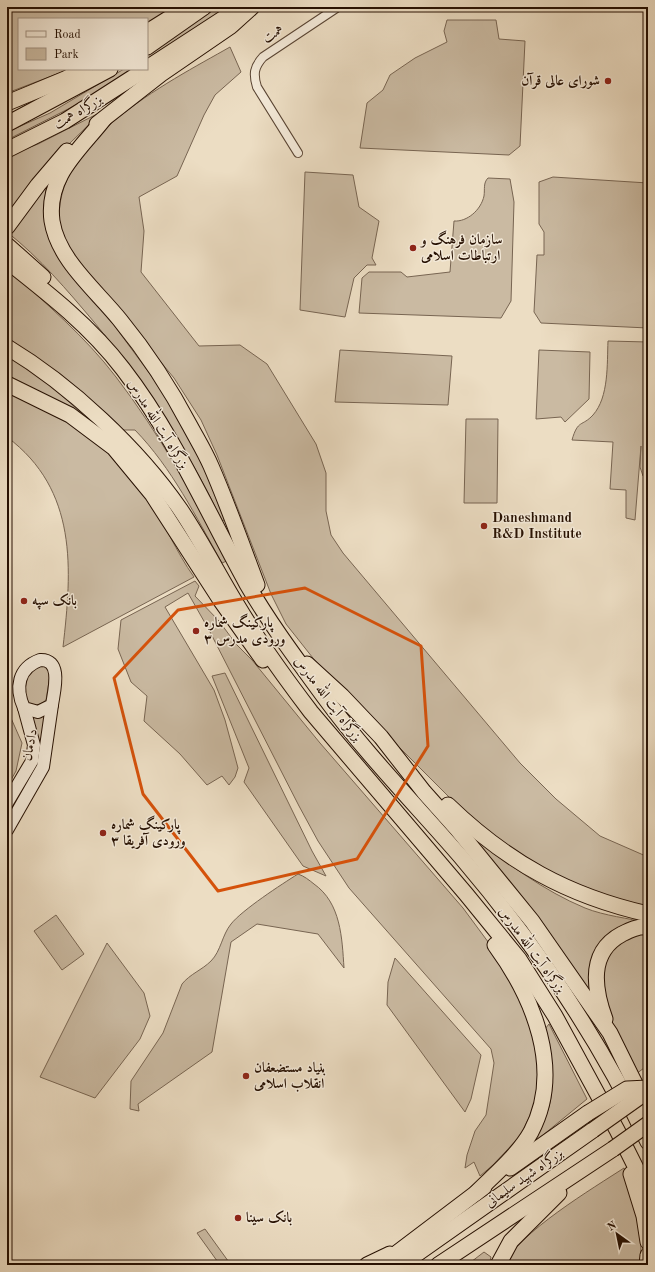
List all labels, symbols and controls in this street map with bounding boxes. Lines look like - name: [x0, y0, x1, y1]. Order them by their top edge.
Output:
- legend: [18, 18, 148, 70]
- street label: همت: [260, 22, 286, 46]
- text: Road: [54, 29, 81, 41]
- text: Park: [54, 49, 79, 61]
- place label: شورای عالی قرآن: [521, 72, 600, 90]
- marker: شورای عالی قرآن: [603, 76, 613, 86]
- street label: بزرگراه همت: [50, 89, 106, 133]
- place label: سازمان فرهنگ و ارتباطات اسلامی: [419, 230, 502, 264]
- marker: سازمان فرهنگ و ارتباطات اسلامی: [408, 243, 418, 253]
- street label: بزرگراه آیت الله مدرس: [124, 374, 196, 472]
- place label: Daneshmand R&D Institute: [492, 511, 582, 541]
- marker: Daneshmand R&D Institute: [479, 521, 489, 531]
- place label: بانک سپه: [32, 592, 77, 610]
- marker: بانک سپه: [19, 596, 29, 606]
- place label: پارکینگ شماره ۳ ورودی مدرس: [204, 613, 285, 647]
- marker: پارکینگ شماره ۳ ورودی مدرس: [191, 626, 201, 636]
- street label: بزرگراه آیت الله مدرس: [291, 651, 369, 745]
- street label: دادمان: [20, 728, 40, 762]
- place label: پارکینگ شماره ۳ ورودی آفریقا: [111, 815, 186, 850]
- marker: پارکینگ شماره ۳ ورودی آفریقا: [98, 828, 108, 838]
- street label: بزرگراه آیت الله مدرس: [495, 901, 572, 997]
- place label: بنیاد مستضعفان انقلاب اسلامی: [253, 1061, 326, 1092]
- marker: بنیاد مستضعفان انقلاب اسلامی: [241, 1071, 251, 1081]
- street label: بزرگراه شهید سلیمانی: [481, 1143, 567, 1212]
- place label: بانک سینا: [246, 1209, 293, 1226]
- marker: بانک سینا: [233, 1213, 243, 1223]
- north arrow: [597, 1214, 637, 1254]
- text: N: [606, 1220, 619, 1234]

